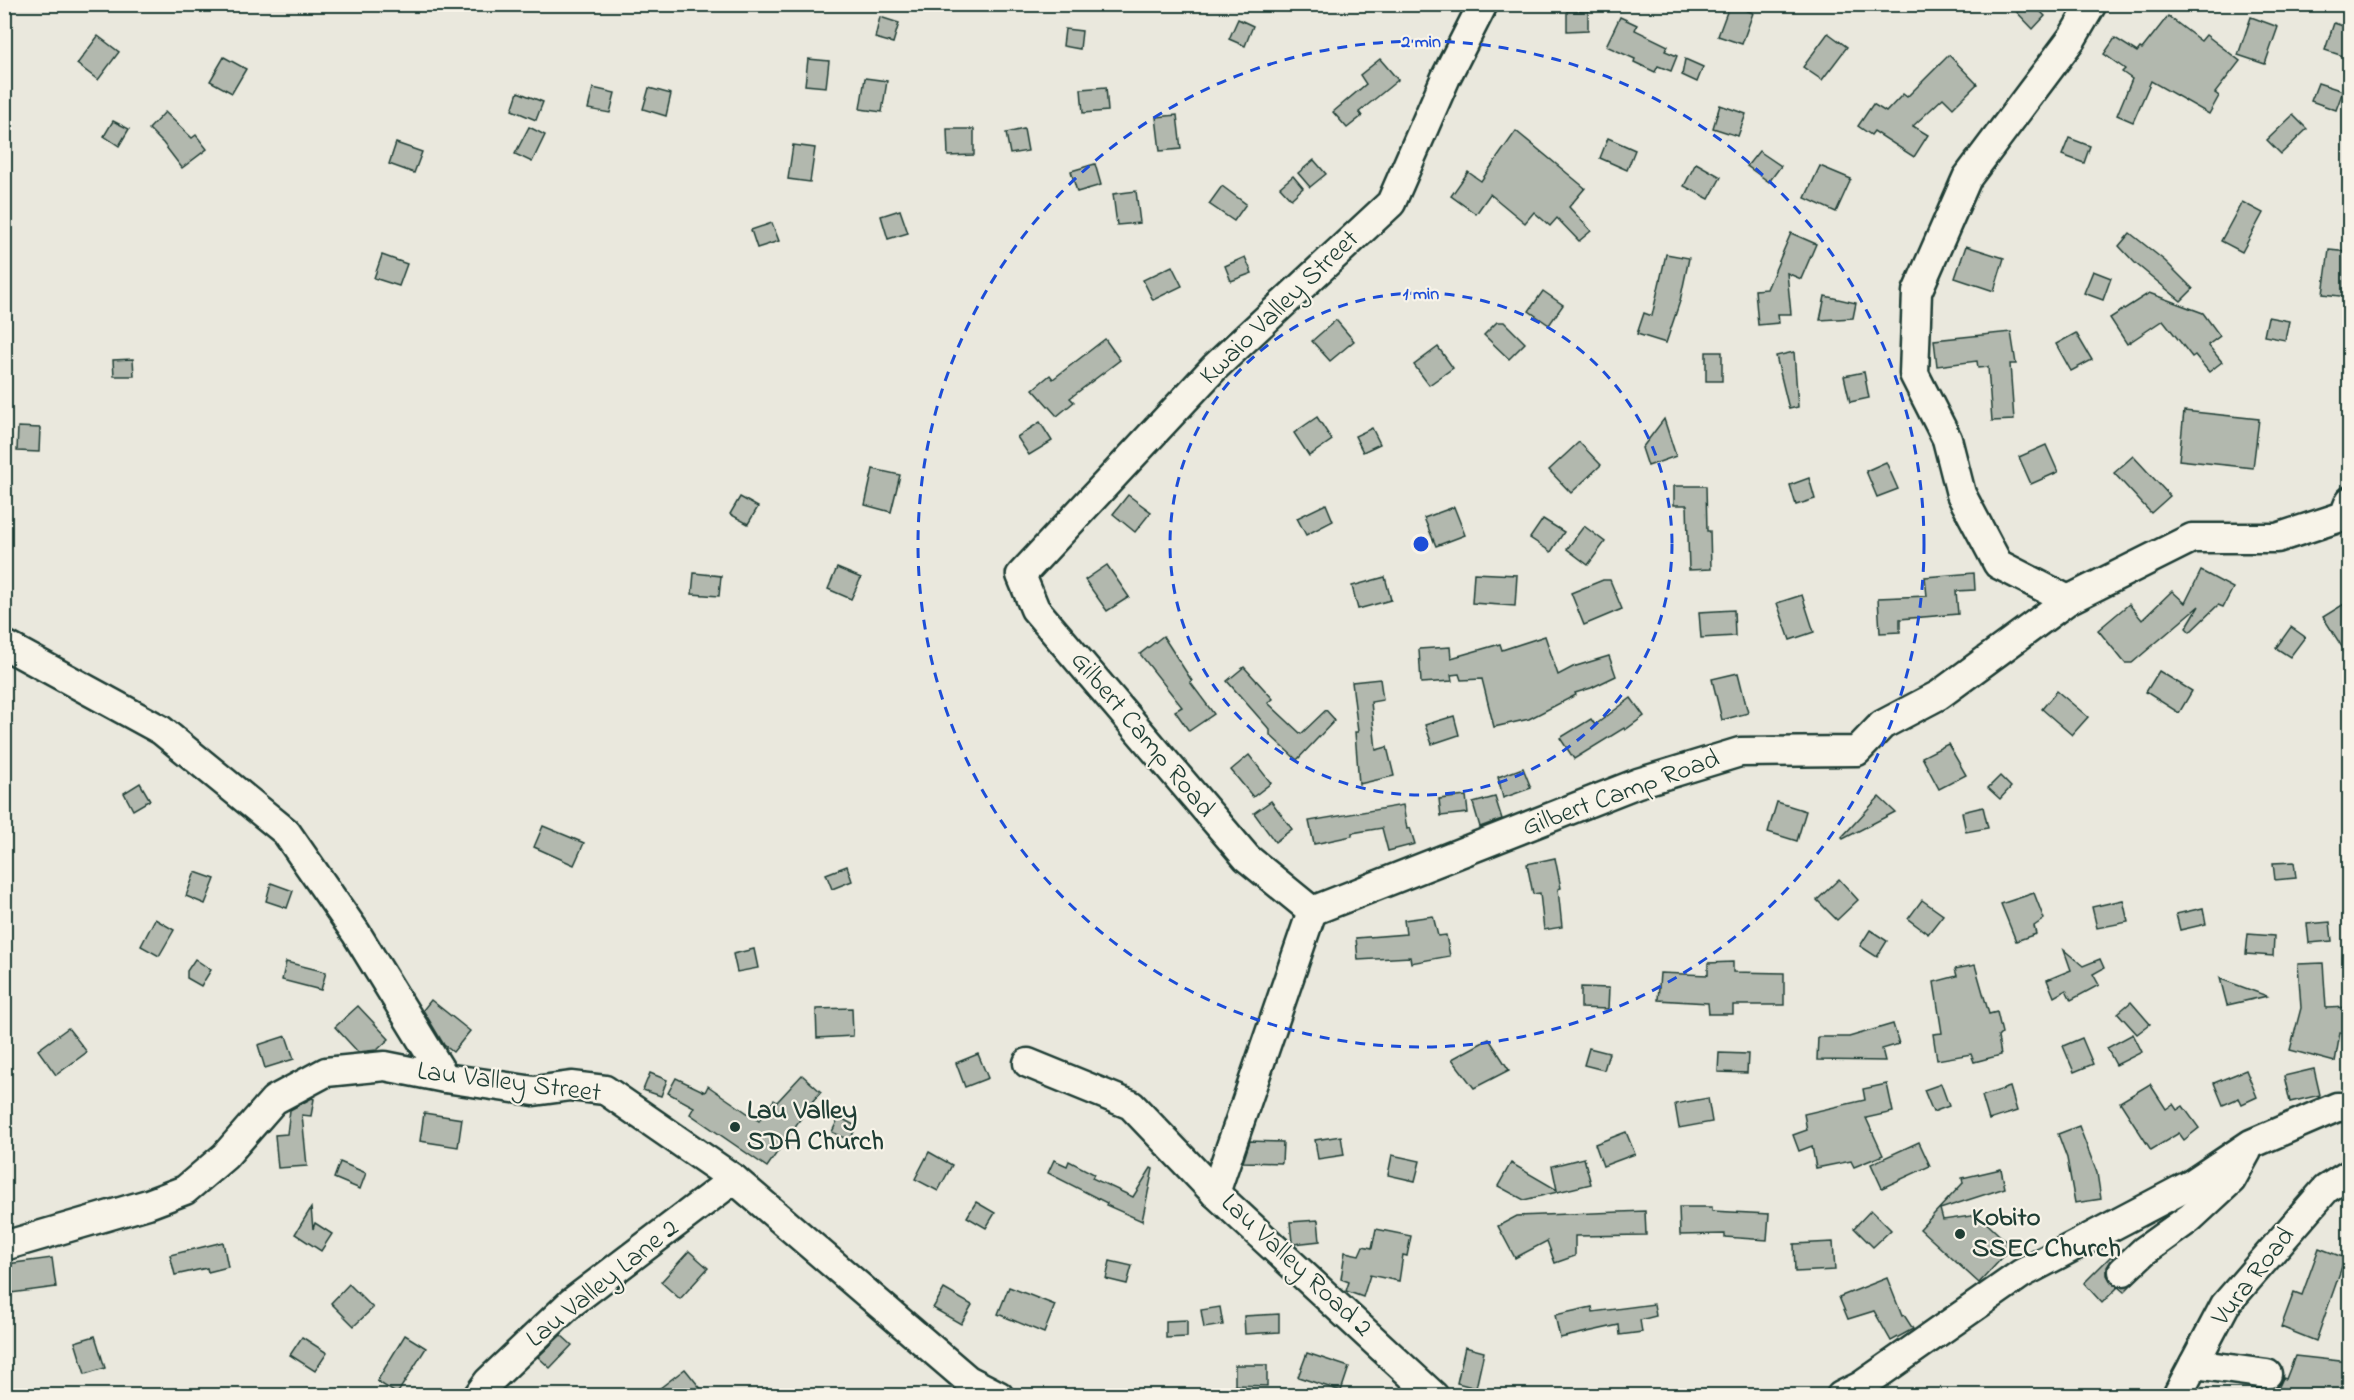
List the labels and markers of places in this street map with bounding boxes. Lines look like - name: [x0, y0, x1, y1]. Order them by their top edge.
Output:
- centre of rings: [1411, 534, 1431, 554]
- place label: Lau Valley SDA Church: [747, 1092, 884, 1162]
- marker: Lau Valley SDA Church: [728, 1120, 742, 1134]
- place label: Kobito SSEC Church: [1972, 1199, 2121, 1269]
- marker: Kobito SSEC Church: [1953, 1227, 1967, 1241]

